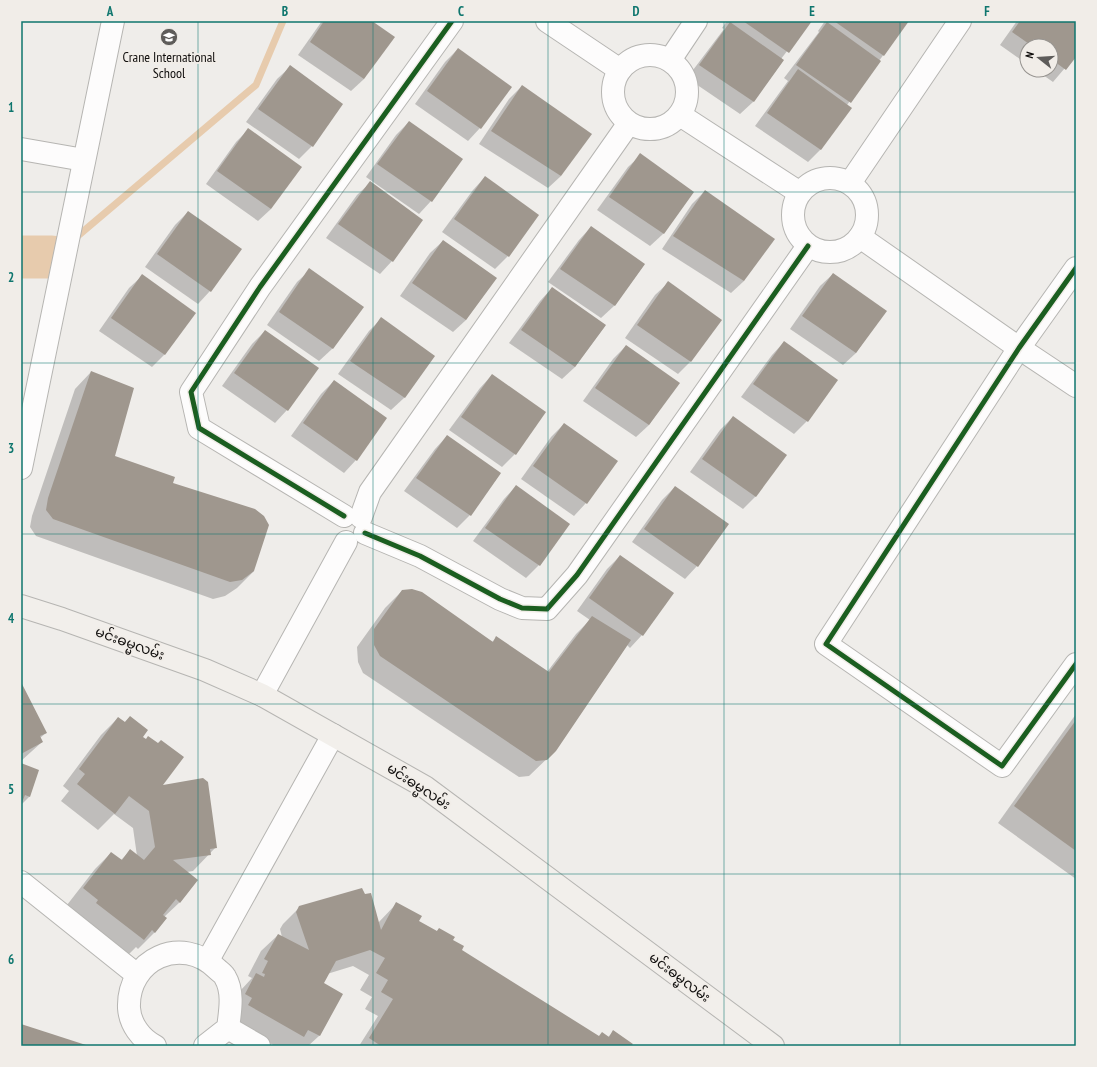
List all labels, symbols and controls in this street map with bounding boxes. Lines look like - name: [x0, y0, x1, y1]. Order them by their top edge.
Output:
- text: A: [106, 3, 114, 20]
- text: B: [282, 3, 288, 20]
- text: C: [458, 3, 464, 20]
- text: D: [633, 3, 640, 20]
- text: E: [809, 3, 815, 20]
- text: F: [984, 3, 990, 20]
- school or university icon: Crane International School: [159, 27, 179, 47]
- north arrow: [1019, 38, 1059, 78]
- place label: Crane International School: [122, 48, 216, 82]
- text: N: [1022, 50, 1037, 60]
- text: 1: [8, 99, 14, 116]
- text: 2: [8, 269, 14, 286]
- text: 3: [8, 440, 14, 457]
- text: 4: [8, 610, 15, 627]
- street label: မင်းဓမ္မလမ်း: [92, 621, 167, 667]
- street label: မင်းဓမ္မလမ်း: [382, 758, 455, 816]
- text: 5: [8, 781, 14, 798]
- street label: မင်းဓမ္မလမ်း: [644, 947, 715, 1009]
- text: 6: [8, 951, 14, 968]

